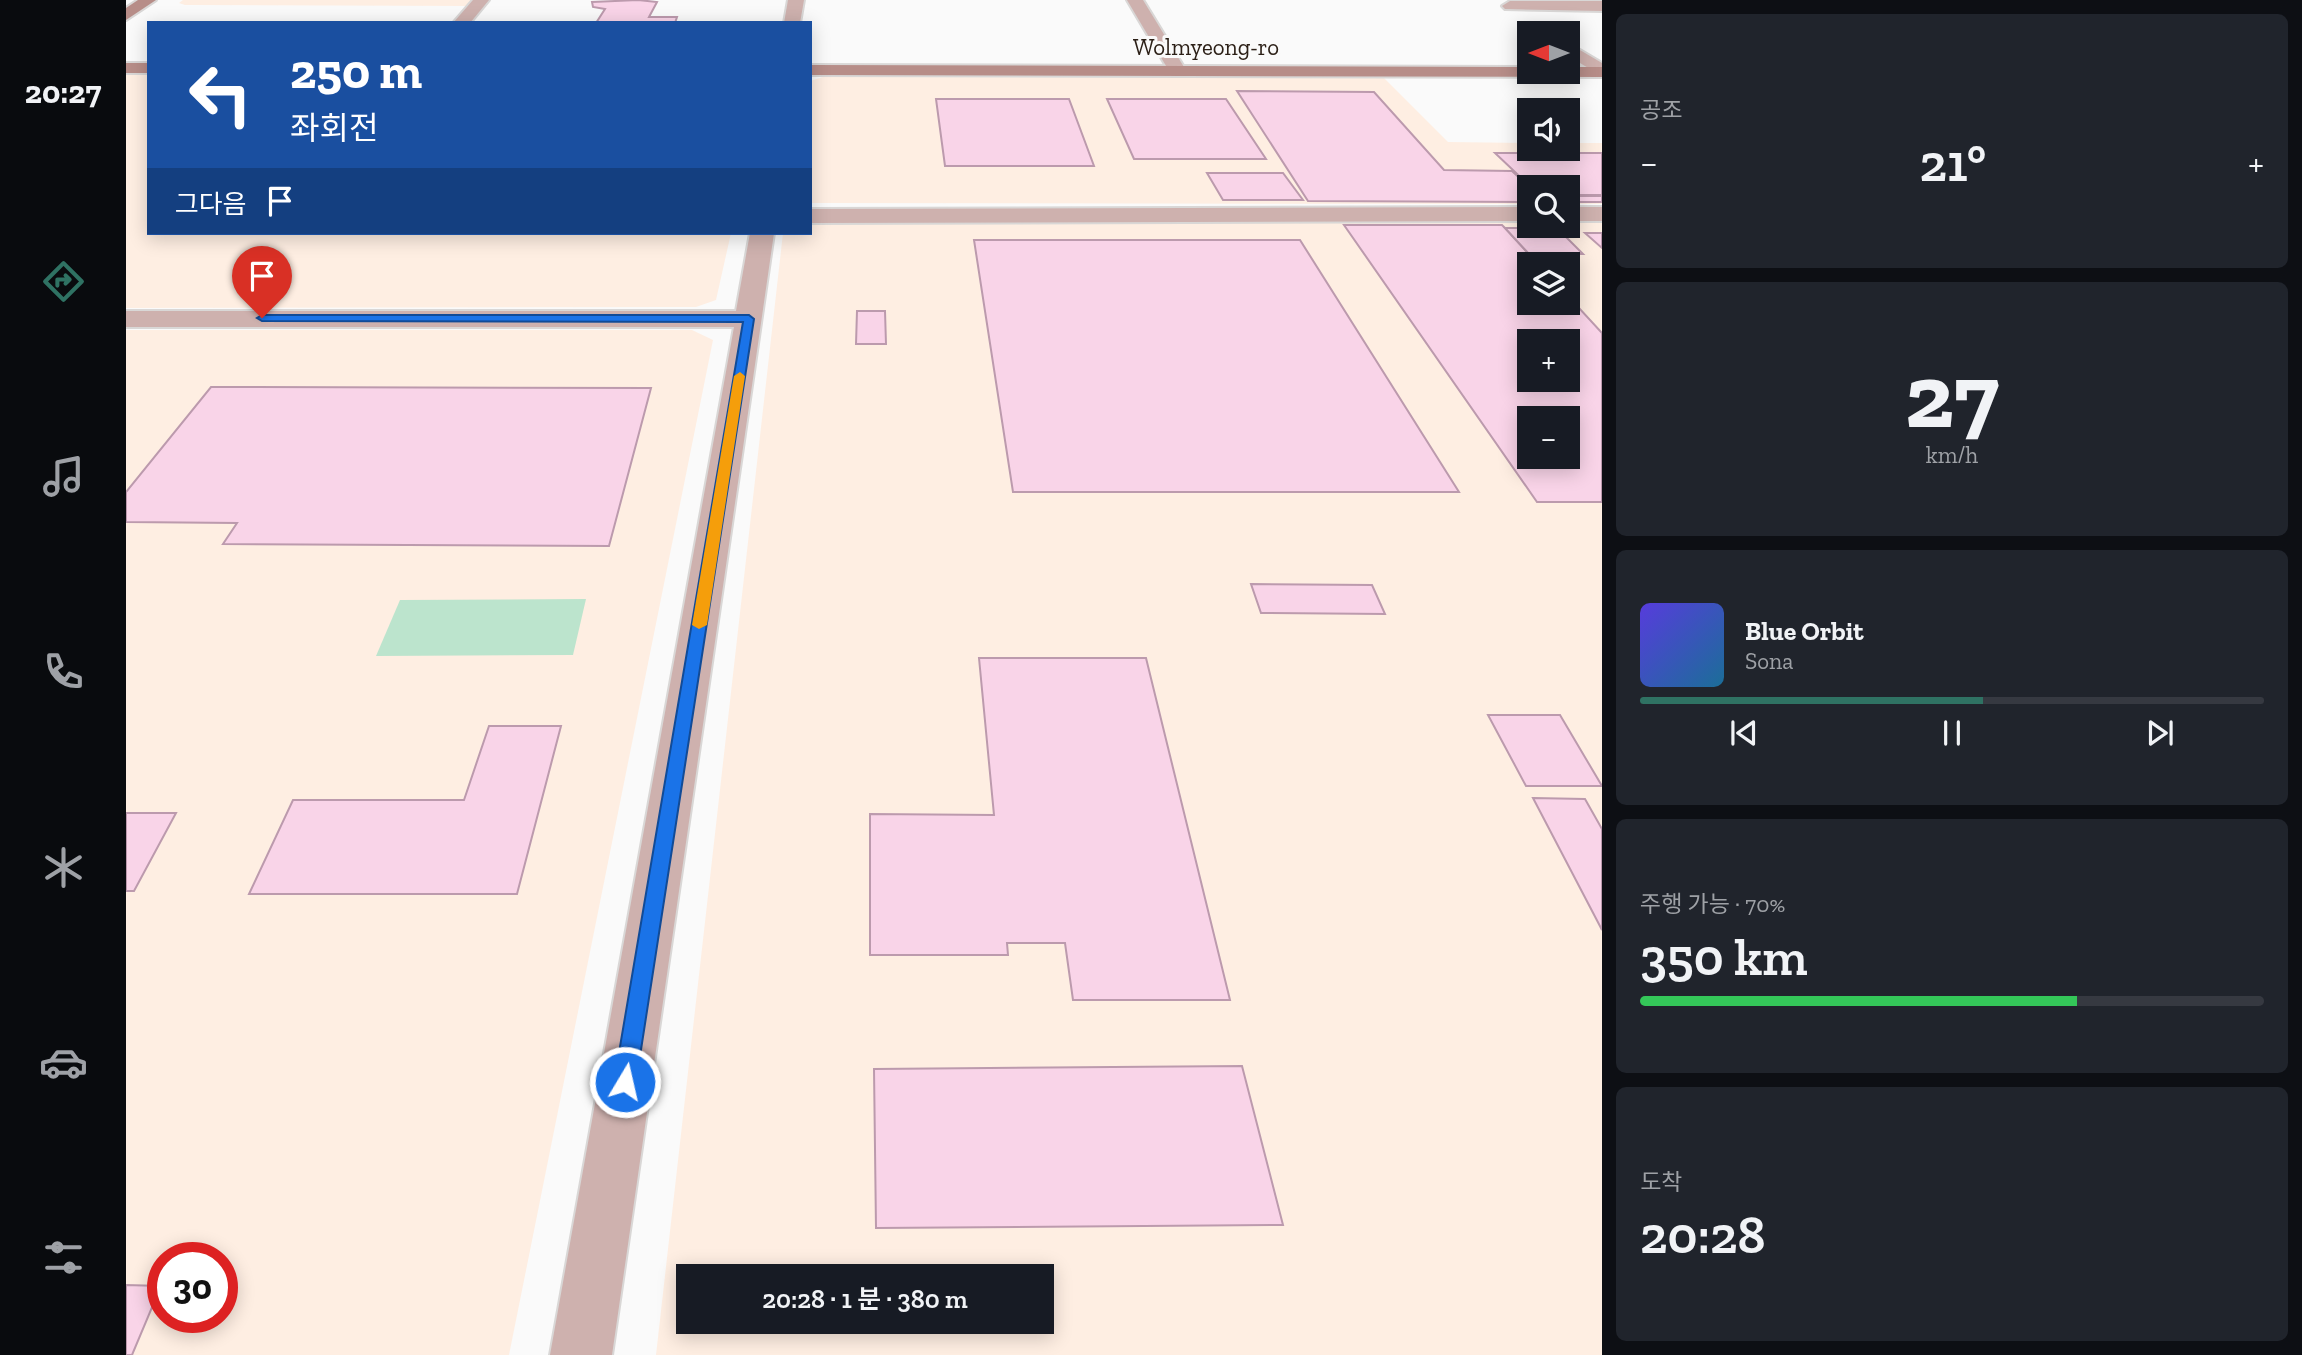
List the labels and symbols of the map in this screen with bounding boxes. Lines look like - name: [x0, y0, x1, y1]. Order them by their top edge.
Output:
- north arrow: [1517, 21, 1580, 84]
- street label: Wolmyeong-ro: [1133, 33, 1279, 61]
- pin: [232, 246, 292, 318]
- position arrow: [588, 1045, 662, 1119]
- speed limit sign: 30: [147, 1242, 238, 1333]

